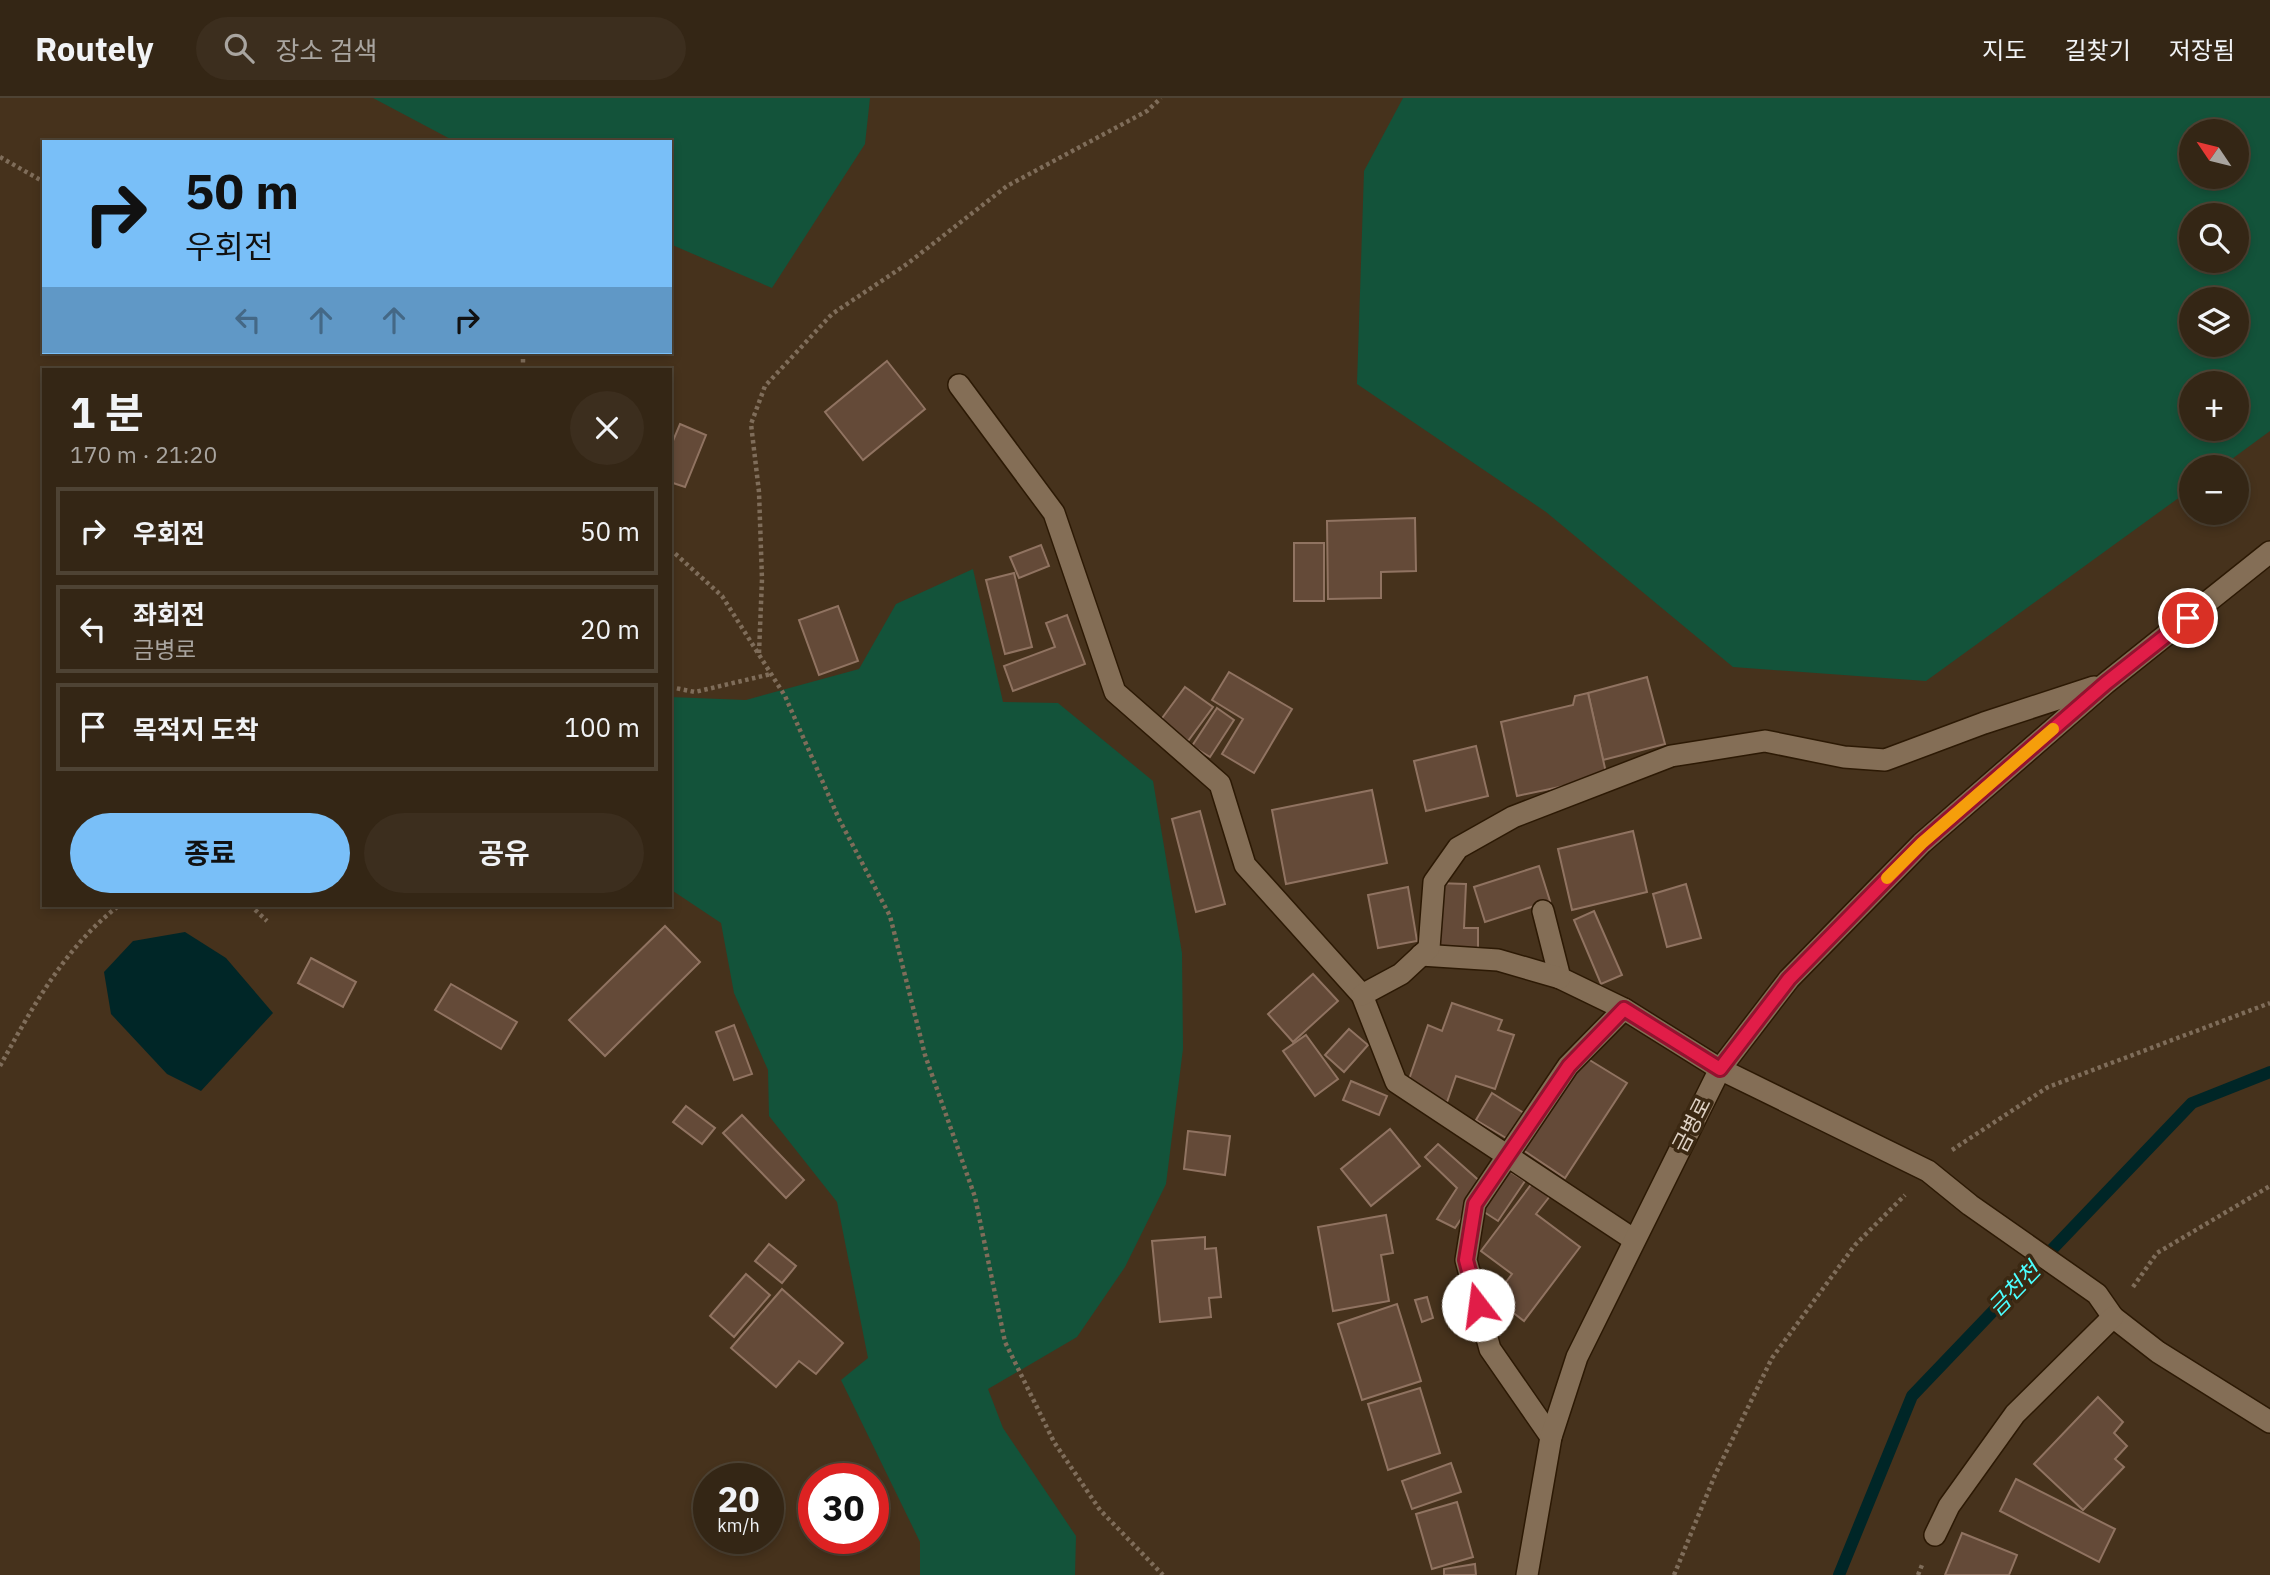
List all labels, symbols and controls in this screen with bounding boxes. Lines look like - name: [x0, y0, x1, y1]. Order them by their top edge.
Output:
- search box: [196, 17, 686, 80]
- text: Routely: [35, 27, 154, 70]
- icon: search: [220, 29, 258, 67]
- text: 장소 검색: [276, 33, 377, 67]
- text: 지도: [1982, 34, 2027, 66]
- text: 길찾기: [2065, 34, 2131, 66]
- text: 저장됨: [2169, 34, 2235, 66]
- north arrow: [2179, 119, 2249, 189]
- map controls: [2179, 119, 2249, 525]
- text: 50 m: [185, 159, 299, 222]
- icon: right: [70, 168, 161, 259]
- button: search: [2179, 203, 2249, 273]
- text: 우회전: [185, 225, 273, 267]
- button: layers: [2179, 287, 2249, 357]
- icon: left: [229, 301, 267, 339]
- icon: ahead: [302, 301, 340, 339]
- icon: ahead: [375, 301, 413, 339]
- icon: right: [448, 301, 486, 339]
- button: +: [2179, 371, 2249, 441]
- text: 1 분: [70, 385, 144, 440]
- button: close: [570, 391, 644, 465]
- text: 170 m · 21:20: [70, 439, 217, 469]
- button: −: [2179, 455, 2249, 525]
- icon: right: [74, 512, 112, 550]
- text: 50 m: [580, 514, 640, 548]
- text: 우회전: [133, 516, 205, 550]
- pin: [2158, 588, 2218, 648]
- text: 좌회전: [133, 597, 205, 631]
- icon: arrive: [2169, 599, 2207, 637]
- icon: left: [74, 610, 112, 648]
- text: 20 m: [580, 612, 640, 646]
- text: 금병로: [133, 634, 196, 664]
- icon: arrive: [74, 708, 112, 746]
- text: 100 m: [564, 710, 640, 744]
- text: 목적지 도착: [133, 712, 259, 746]
- button: 종료: [70, 813, 350, 893]
- button: 공유: [364, 813, 644, 893]
- street label: 금병로: [1665, 1092, 1717, 1157]
- water label: 금천천: [1980, 1253, 2048, 1322]
- position arrow: [1441, 1268, 1515, 1342]
- speed limit sign: 30: [798, 1463, 889, 1554]
- text: 20: [717, 1476, 760, 1522]
- text: km/h: [717, 1514, 760, 1537]

